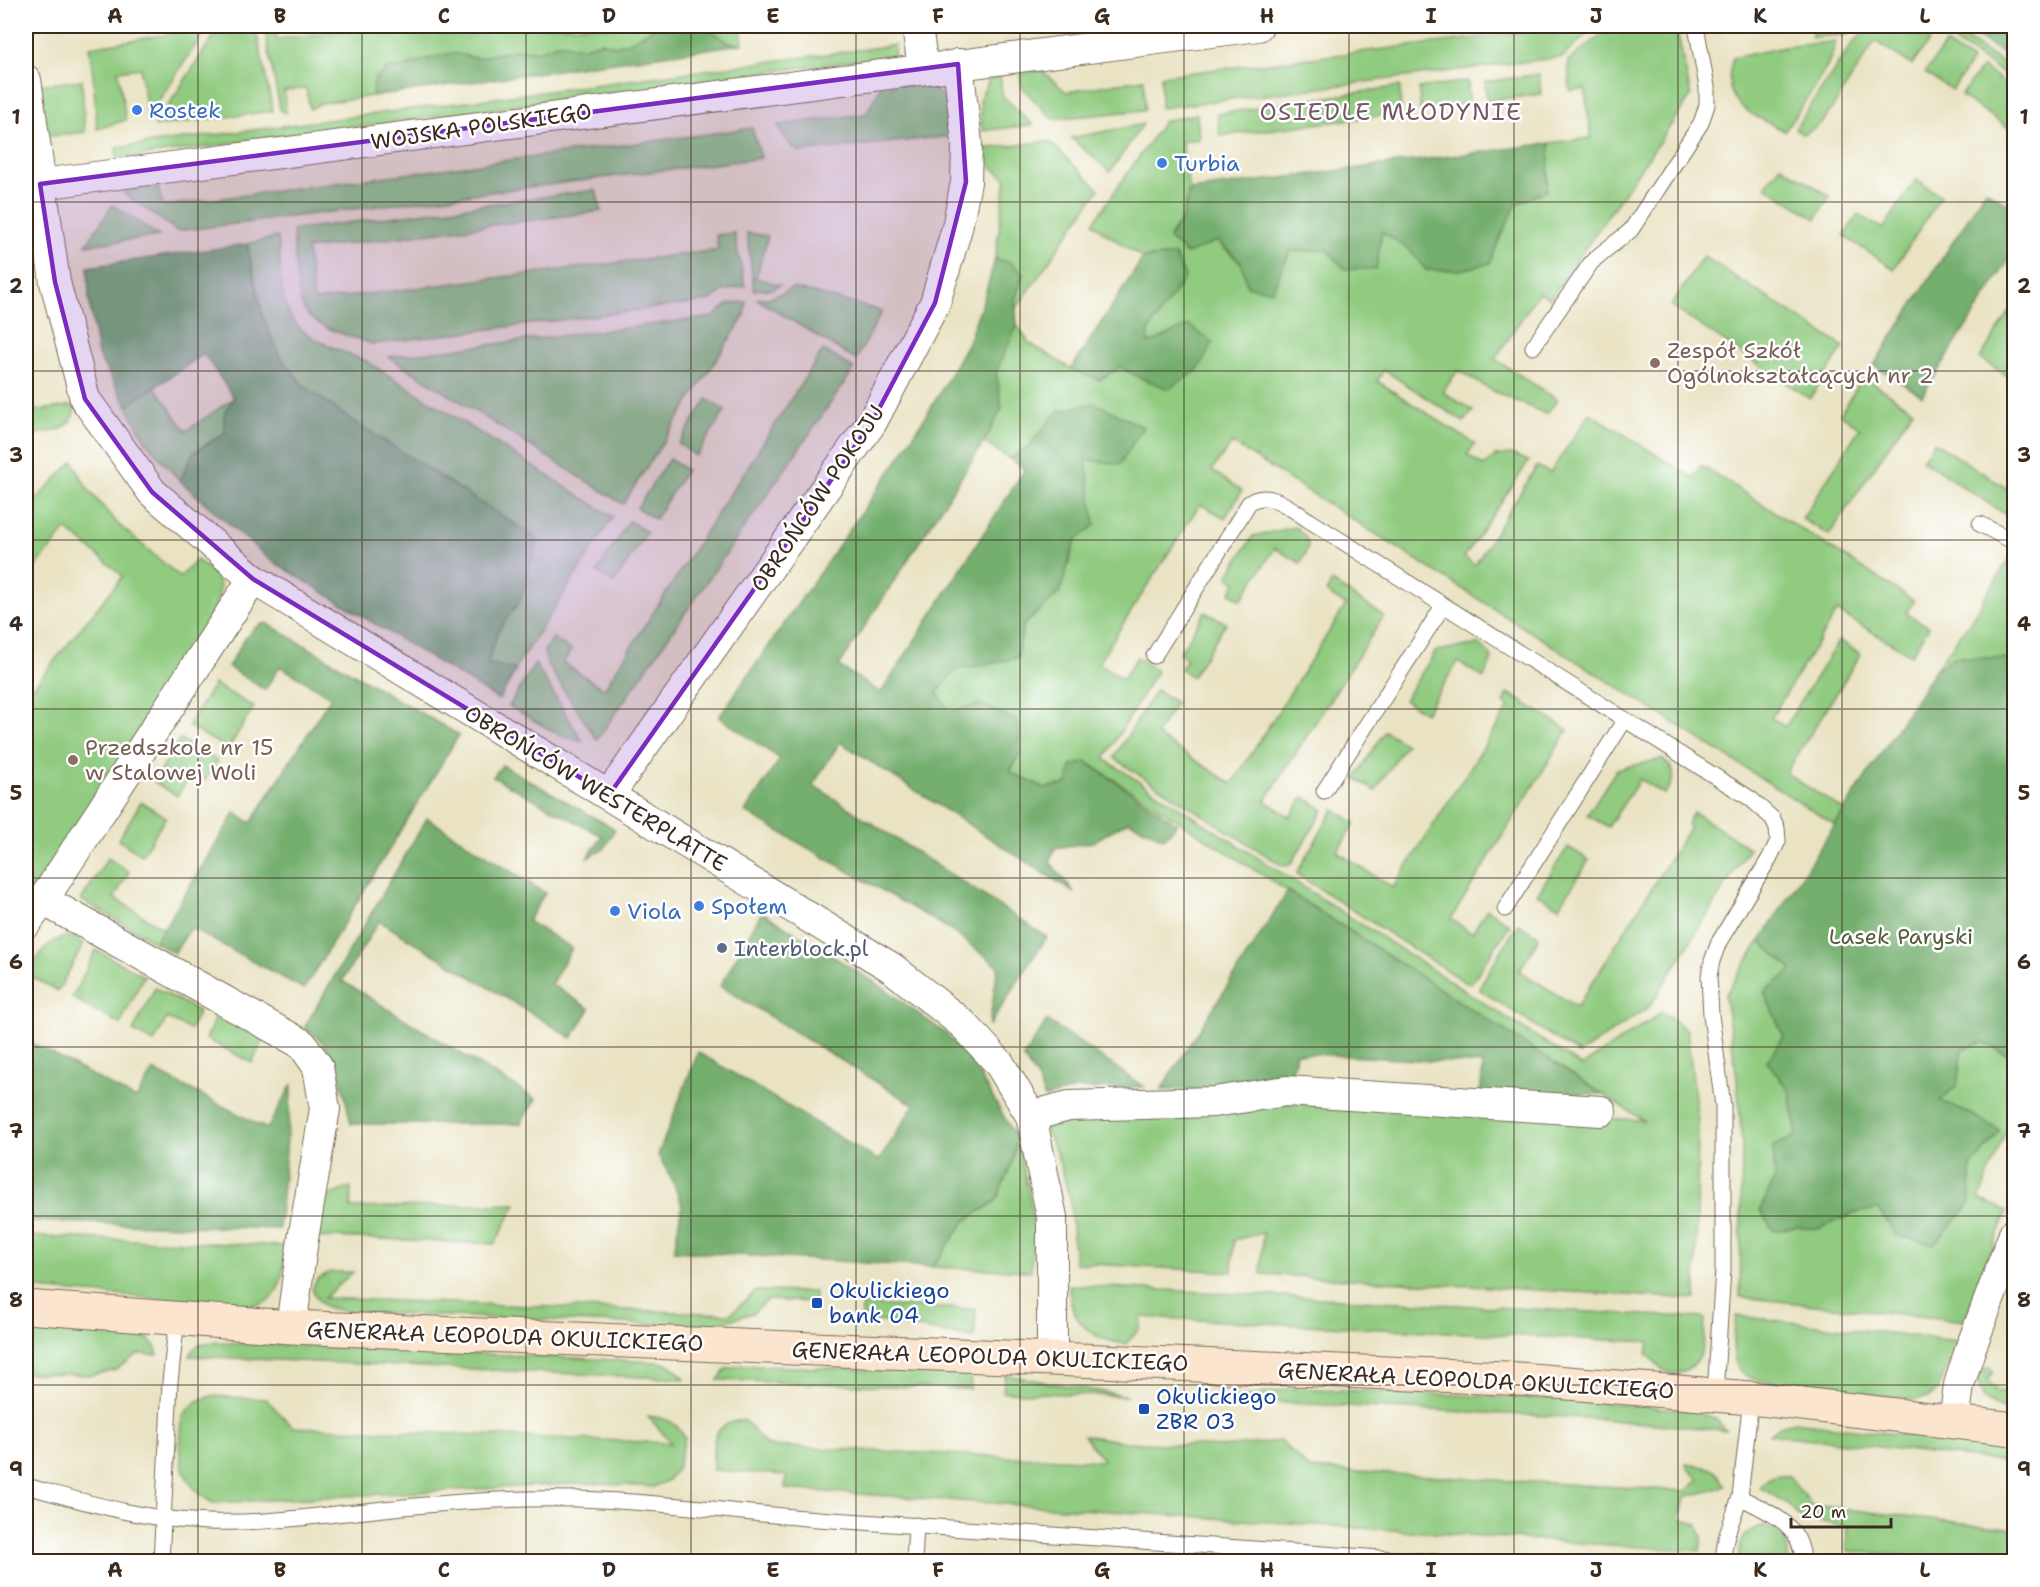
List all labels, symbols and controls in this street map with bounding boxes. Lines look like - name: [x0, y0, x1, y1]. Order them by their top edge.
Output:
- text: A: [107, 3, 123, 29]
- text: B: [274, 3, 286, 29]
- text: C: [438, 3, 450, 29]
- text: D: [602, 3, 616, 29]
- text: E: [766, 3, 780, 29]
- text: F: [932, 3, 944, 29]
- text: G: [1094, 3, 1110, 29]
- text: H: [1260, 3, 1274, 29]
- text: I: [1425, 3, 1437, 29]
- text: J: [1590, 3, 1603, 29]
- text: K: [1753, 3, 1767, 29]
- text: L: [1920, 3, 1931, 29]
- place label: Rostek: [149, 96, 221, 125]
- district label: OSIEDLE MŁODYNIE: [1259, 96, 1523, 128]
- street label: WOJSKA POLSKIEGO: [369, 97, 594, 156]
- marker: Rostek: [130, 103, 144, 117]
- text: 1: [11, 104, 21, 130]
- text: 1: [2019, 104, 2029, 130]
- place label: Turbia: [1174, 149, 1240, 178]
- marker: Turbia: [1155, 156, 1169, 170]
- text: 2: [9, 273, 23, 299]
- text: 2: [2017, 273, 2031, 299]
- place label: Zespół Szkół Ogólnokształcących nr 2: [1667, 336, 1934, 390]
- marker: Zespół Szkół Ogólnokształcących nr 2: [1648, 356, 1662, 370]
- street label: OBROŃCÓW POKOJU: [744, 399, 891, 597]
- text: 3: [9, 442, 23, 468]
- text: 3: [2017, 442, 2031, 468]
- text: 4: [9, 611, 23, 637]
- text: 4: [2017, 611, 2031, 637]
- street label: OBROŃCÓW WESTERPLATTE: [459, 698, 732, 878]
- place label: Przedszkole nr 15 w Stalowej Woli: [85, 733, 273, 787]
- marker: Przedszkole nr 15 w Stalowej Woli: [66, 753, 80, 767]
- text: 5: [10, 780, 22, 806]
- text: 5: [2018, 780, 2030, 806]
- place label: Społem: [711, 892, 787, 921]
- place label: Viola: [627, 897, 682, 926]
- marker: Społem: [692, 899, 706, 913]
- marker: Viola: [608, 904, 622, 918]
- park label: Lasek Paryski: [1829, 922, 1973, 951]
- place label: Interblock.pl: [734, 934, 869, 963]
- marker: Interblock.pl: [715, 941, 729, 955]
- text: 6: [9, 949, 23, 975]
- text: 6: [2017, 949, 2031, 975]
- text: 7: [9, 1118, 23, 1144]
- text: 7: [2017, 1118, 2031, 1144]
- place label: Okulickiego bank 04: [829, 1276, 950, 1330]
- text: 8: [9, 1287, 23, 1313]
- text: 8: [2017, 1287, 2031, 1313]
- marker: Okulickiego bank 04: [810, 1296, 824, 1310]
- street label: GENERAŁA LEOPOLDA OKULICKIEGO: [306, 1315, 704, 1358]
- street label: GENERAŁA LEOPOLDA OKULICKIEGO: [791, 1335, 1189, 1378]
- street label: GENERAŁA LEOPOLDA OKULICKIEGO: [1277, 1356, 1675, 1405]
- place label: Okulickiego ZBR 03: [1156, 1382, 1277, 1436]
- marker: Okulickiego ZBR 03: [1137, 1402, 1151, 1416]
- text: 9: [9, 1456, 23, 1482]
- text: 9: [2017, 1456, 2031, 1482]
- scale bar: [1791, 1491, 1892, 1529]
- text: 20 m: [1800, 1500, 1846, 1524]
- text: A: [107, 1557, 123, 1583]
- text: B: [274, 1557, 286, 1583]
- text: C: [438, 1557, 450, 1583]
- text: D: [602, 1557, 616, 1583]
- text: E: [766, 1557, 780, 1583]
- text: F: [932, 1557, 944, 1583]
- text: G: [1094, 1557, 1110, 1583]
- text: H: [1260, 1557, 1274, 1583]
- text: I: [1425, 1557, 1437, 1583]
- text: J: [1590, 1557, 1603, 1583]
- text: K: [1753, 1557, 1767, 1583]
- text: L: [1920, 1557, 1931, 1583]

